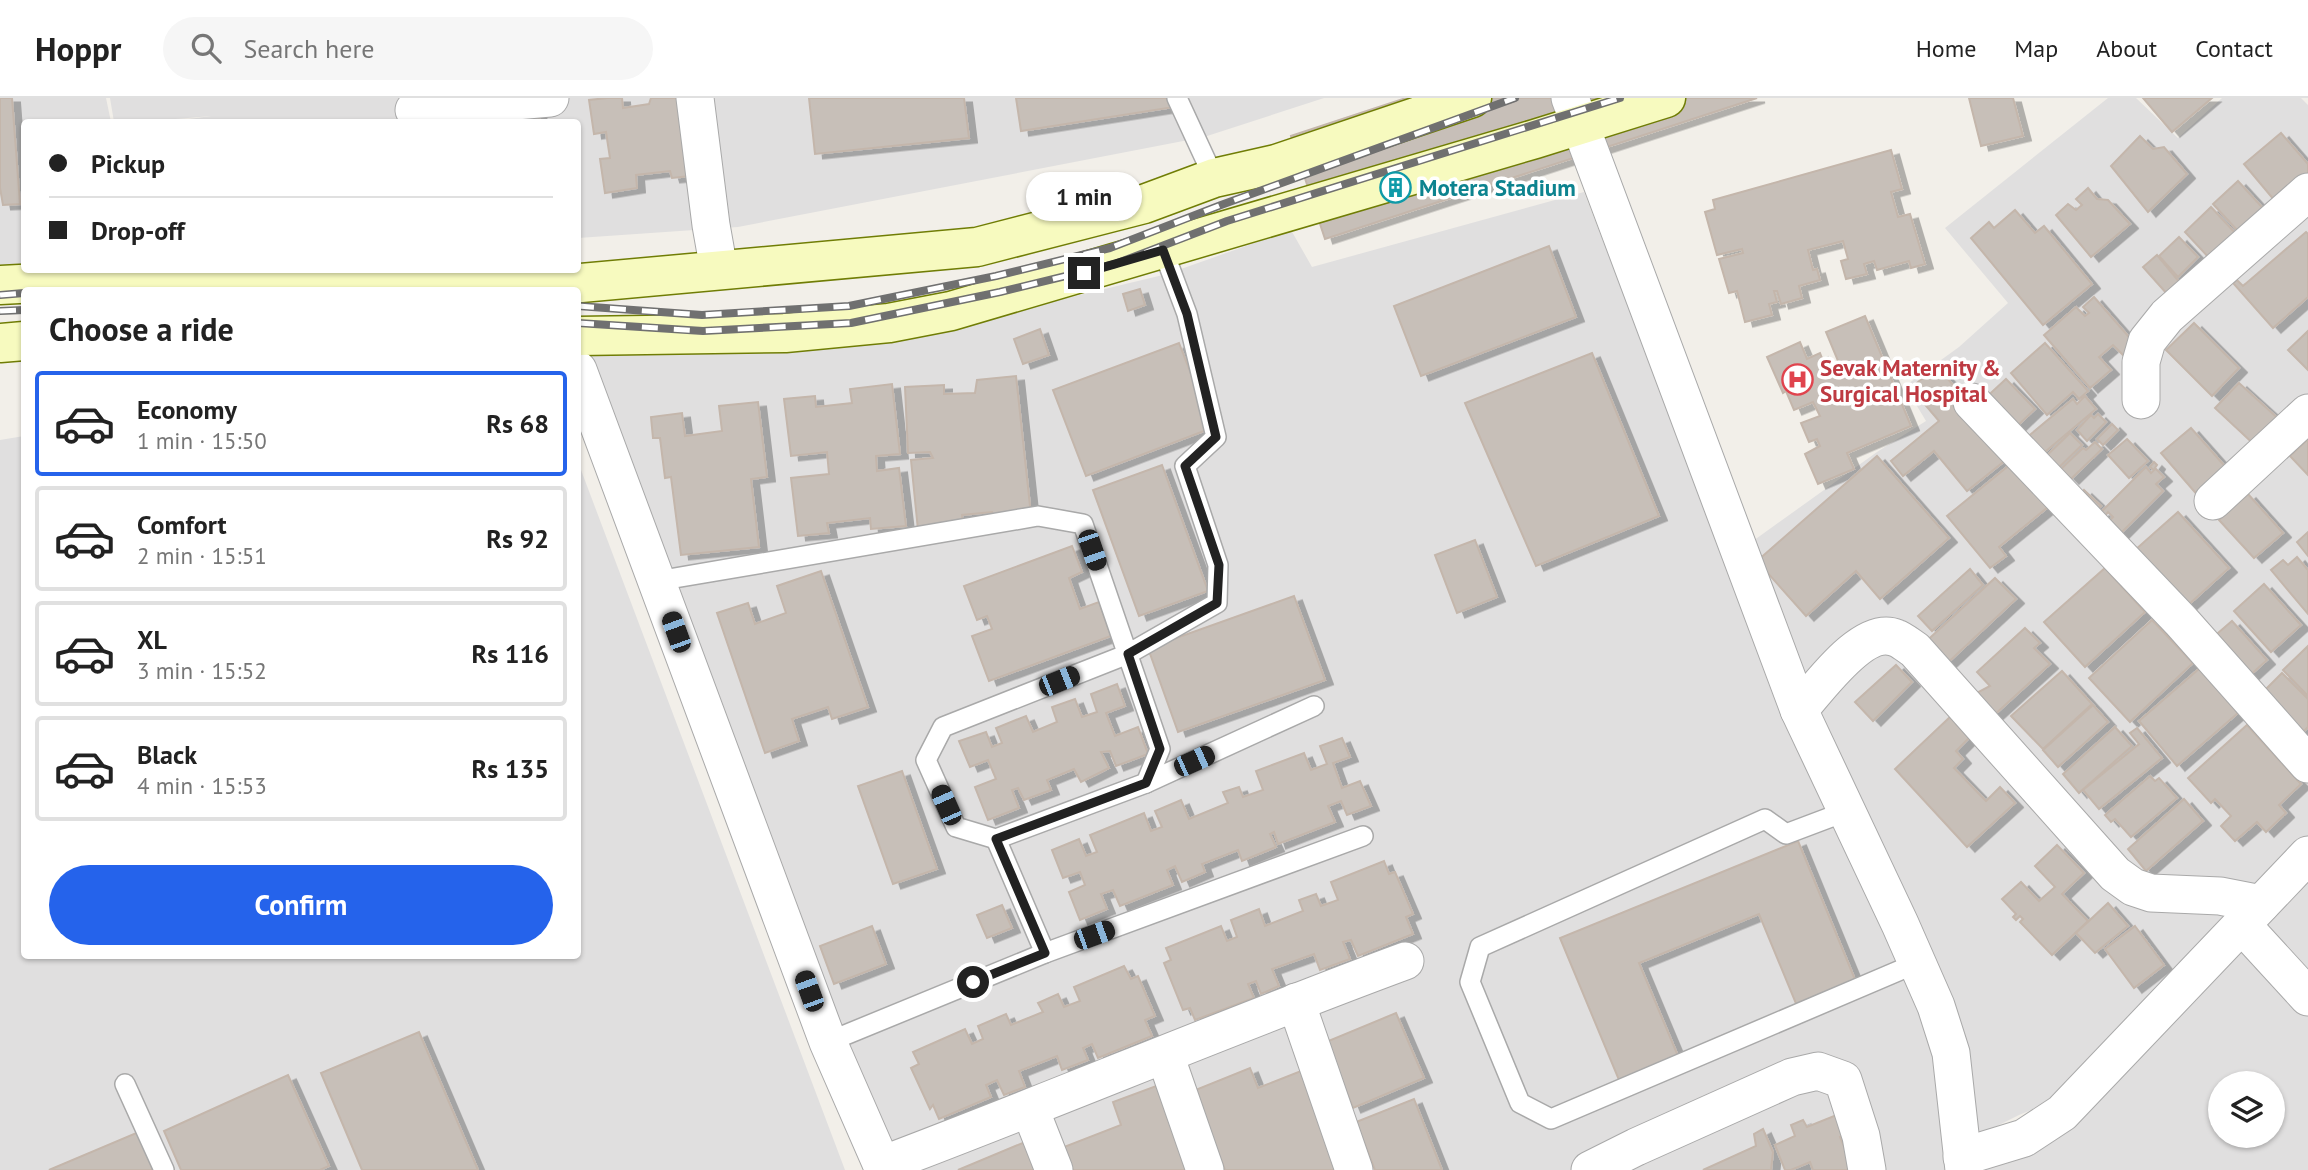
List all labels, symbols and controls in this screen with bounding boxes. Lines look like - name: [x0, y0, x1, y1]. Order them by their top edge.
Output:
- search box: [163, 17, 653, 80]
- text: Hoppr: [35, 27, 121, 70]
- icon: search: [187, 29, 225, 67]
- text: Search here: [243, 32, 375, 65]
- text: Home: [1916, 33, 1976, 64]
- text: Map: [2014, 33, 2058, 64]
- text: About: [2096, 33, 2157, 64]
- text: Contact: [2195, 33, 2273, 64]
- text: Pickup: [91, 147, 165, 180]
- building icon: Motera Stadium: [1379, 170, 1413, 204]
- callout: 1 min: [1026, 172, 1142, 220]
- place label: Motera Stadium: [1419, 173, 1576, 202]
- text: 1 min: [1056, 182, 1112, 211]
- text: Drop-off: [91, 214, 185, 247]
- route end: [1068, 257, 1100, 289]
- text: Choose a ride: [49, 308, 234, 350]
- place label: Sevak Maternity & Surgical Hospital: [1820, 353, 2001, 408]
- hospital icon: Sevak Maternity & Surgical Hospital: [1780, 363, 1814, 397]
- icon: car: [53, 392, 116, 455]
- text: Economy: [137, 393, 237, 426]
- text: Rs 68: [486, 407, 549, 440]
- text: 1 min · 15:50: [137, 426, 267, 455]
- icon: car: [53, 507, 116, 570]
- text: Comfort: [137, 508, 227, 541]
- text: Rs 92: [486, 522, 549, 555]
- car: [1076, 527, 1109, 573]
- text: 2 min · 15:51: [137, 541, 267, 570]
- car: [659, 609, 694, 655]
- icon: car: [53, 622, 116, 685]
- text: XL: [137, 623, 167, 656]
- text: Rs 116: [472, 637, 549, 670]
- text: 3 min · 15:52: [137, 656, 267, 685]
- car: [1036, 663, 1083, 699]
- icon: car: [53, 737, 116, 800]
- text: Black: [137, 738, 197, 771]
- car: [1171, 743, 1218, 779]
- text: Rs 135: [472, 752, 549, 785]
- text: 4 min · 15:53: [137, 771, 267, 800]
- car: [928, 782, 965, 828]
- button: Confirm: [49, 865, 553, 945]
- car: [1071, 918, 1118, 952]
- route start: [957, 966, 989, 998]
- car: [792, 968, 827, 1014]
- map controls: [2208, 1071, 2285, 1148]
- button: layers: [2208, 1071, 2285, 1148]

